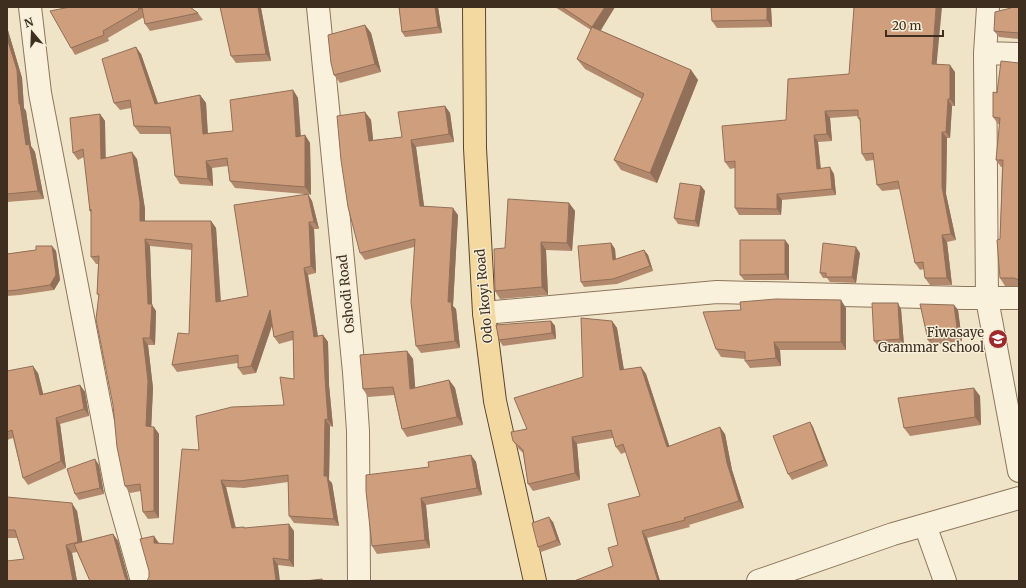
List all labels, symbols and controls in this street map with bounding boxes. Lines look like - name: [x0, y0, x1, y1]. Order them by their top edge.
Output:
- north arrow: [12, 12, 52, 52]
- scale bar: [886, 12, 943, 38]
- text: N: [22, 14, 35, 31]
- text: 20 m: [892, 18, 921, 33]
- street label: Odo Ikoyi Road: [471, 248, 497, 344]
- street label: Oshodi Road: [333, 254, 359, 334]
- place label: Fiwasaye Grammar School: [878, 324, 984, 356]
- school or university icon: Fiwasaye Grammar School: [987, 328, 1009, 350]

